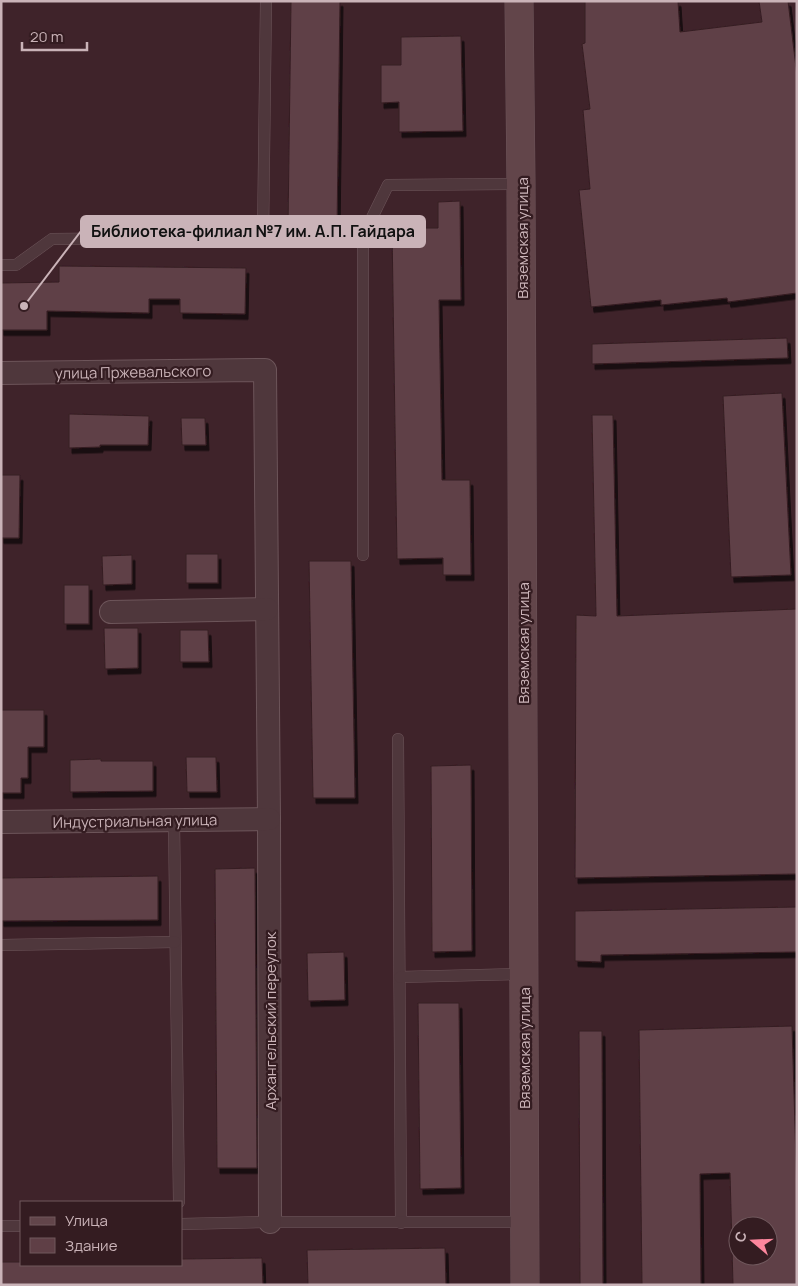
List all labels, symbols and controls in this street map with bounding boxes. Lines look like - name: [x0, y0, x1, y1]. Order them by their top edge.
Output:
- scale bar: [22, 20, 88, 52]
- text: 20 m: [30, 26, 63, 47]
- street label: Вяземская улица: [512, 177, 533, 299]
- callout: Библиотека-филиал №7 им. А.П. Гайдара: [81, 216, 425, 247]
- text: Библиотека-филиал №7 им. А.П. Гайдара: [91, 220, 415, 242]
- street label: улица Пржевальского: [55, 360, 212, 384]
- street label: Вяземская улица: [513, 582, 534, 704]
- street label: Индустриальная улица: [53, 809, 217, 833]
- street label: Архангельский переулок: [260, 931, 281, 1110]
- street label: Вяземская улица: [514, 987, 535, 1109]
- legend: [20, 1201, 182, 1266]
- text: Улица: [65, 1210, 108, 1231]
- north arrow: [728, 1216, 778, 1266]
- text: С: [730, 1229, 751, 1245]
- text: Здание: [65, 1235, 118, 1256]

